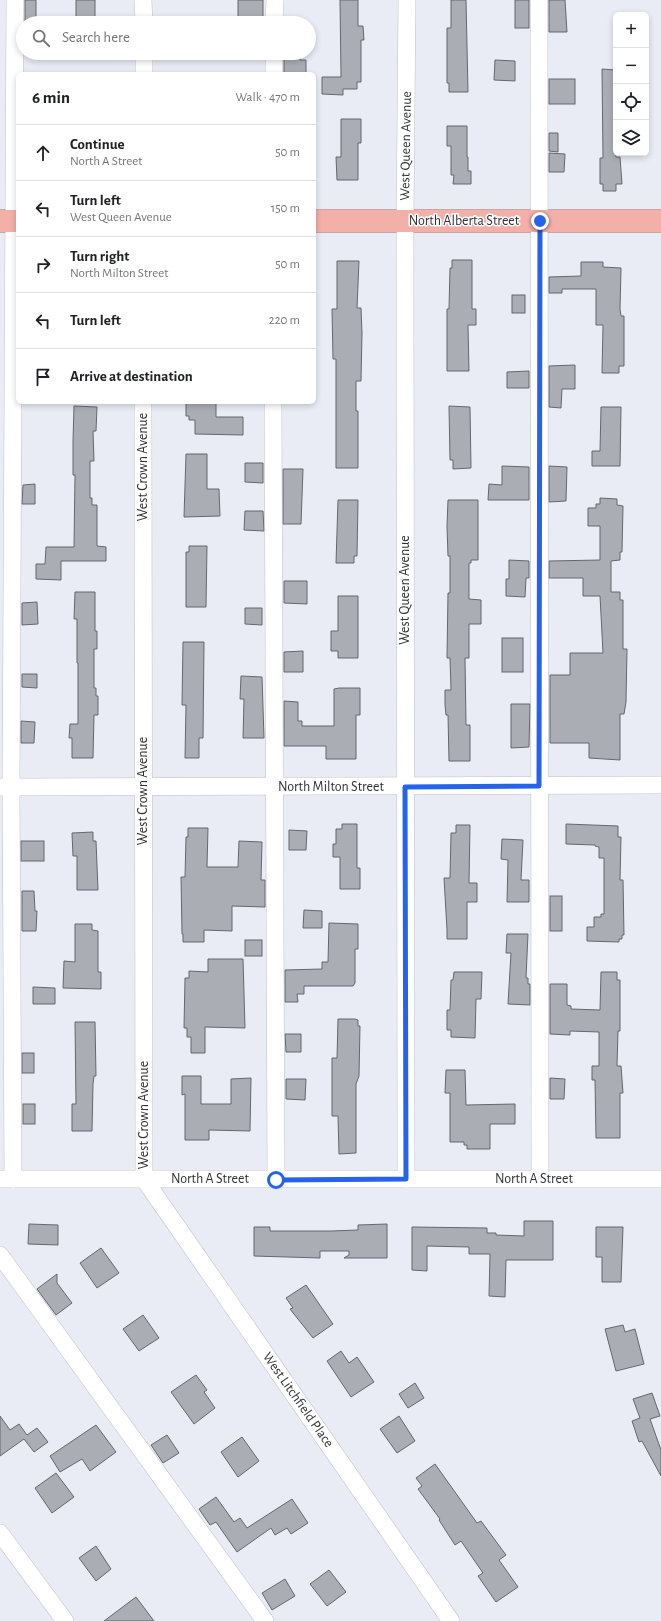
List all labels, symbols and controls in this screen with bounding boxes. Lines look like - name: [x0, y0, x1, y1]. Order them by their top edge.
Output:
- map controls: [613, 12, 649, 156]
- button: +: [613, 12, 649, 48]
- search box: [16, 16, 316, 60]
- icon: search: [30, 27, 52, 49]
- text: Search here: [62, 30, 130, 45]
- button: −: [613, 48, 649, 84]
- button: locate: [613, 84, 649, 120]
- text: 6 min: [32, 89, 70, 106]
- text: Walk · 470 m: [236, 91, 300, 104]
- street label: West Queen Avenue: [398, 91, 414, 201]
- button: layers: [613, 120, 649, 156]
- text: Continue: [70, 137, 125, 152]
- icon: ahead: [32, 142, 54, 164]
- text: 50 m: [275, 146, 300, 159]
- text: North A Street: [70, 155, 142, 168]
- text: Turn left: [70, 193, 121, 208]
- icon: left: [32, 198, 54, 220]
- text: 150 m: [271, 202, 300, 215]
- text: West Queen Avenue: [70, 211, 172, 224]
- route end: [531, 212, 549, 230]
- street label: North Alberta Street: [409, 214, 520, 228]
- text: Turn right: [70, 249, 129, 264]
- icon: right: [32, 254, 54, 276]
- text: 50 m: [275, 258, 300, 271]
- text: North Milton Street: [70, 267, 168, 280]
- icon: left: [32, 310, 54, 332]
- text: Turn left: [70, 313, 121, 328]
- text: 220 m: [269, 314, 300, 327]
- icon: arrive: [32, 366, 54, 388]
- text: Arrive at destination: [70, 369, 193, 384]
- street label: West Crown Avenue: [136, 413, 150, 521]
- street label: West Queen Avenue: [398, 535, 412, 645]
- street label: West Crown Avenue: [136, 737, 150, 845]
- street label: North Milton Street: [278, 780, 385, 794]
- street label: West Crown Avenue: [137, 1061, 151, 1169]
- route start: [267, 1171, 285, 1189]
- street label: North A Street: [171, 1172, 250, 1186]
- street label: North A Street: [495, 1172, 574, 1186]
- street label: West Litchfield Place: [260, 1350, 336, 1450]

